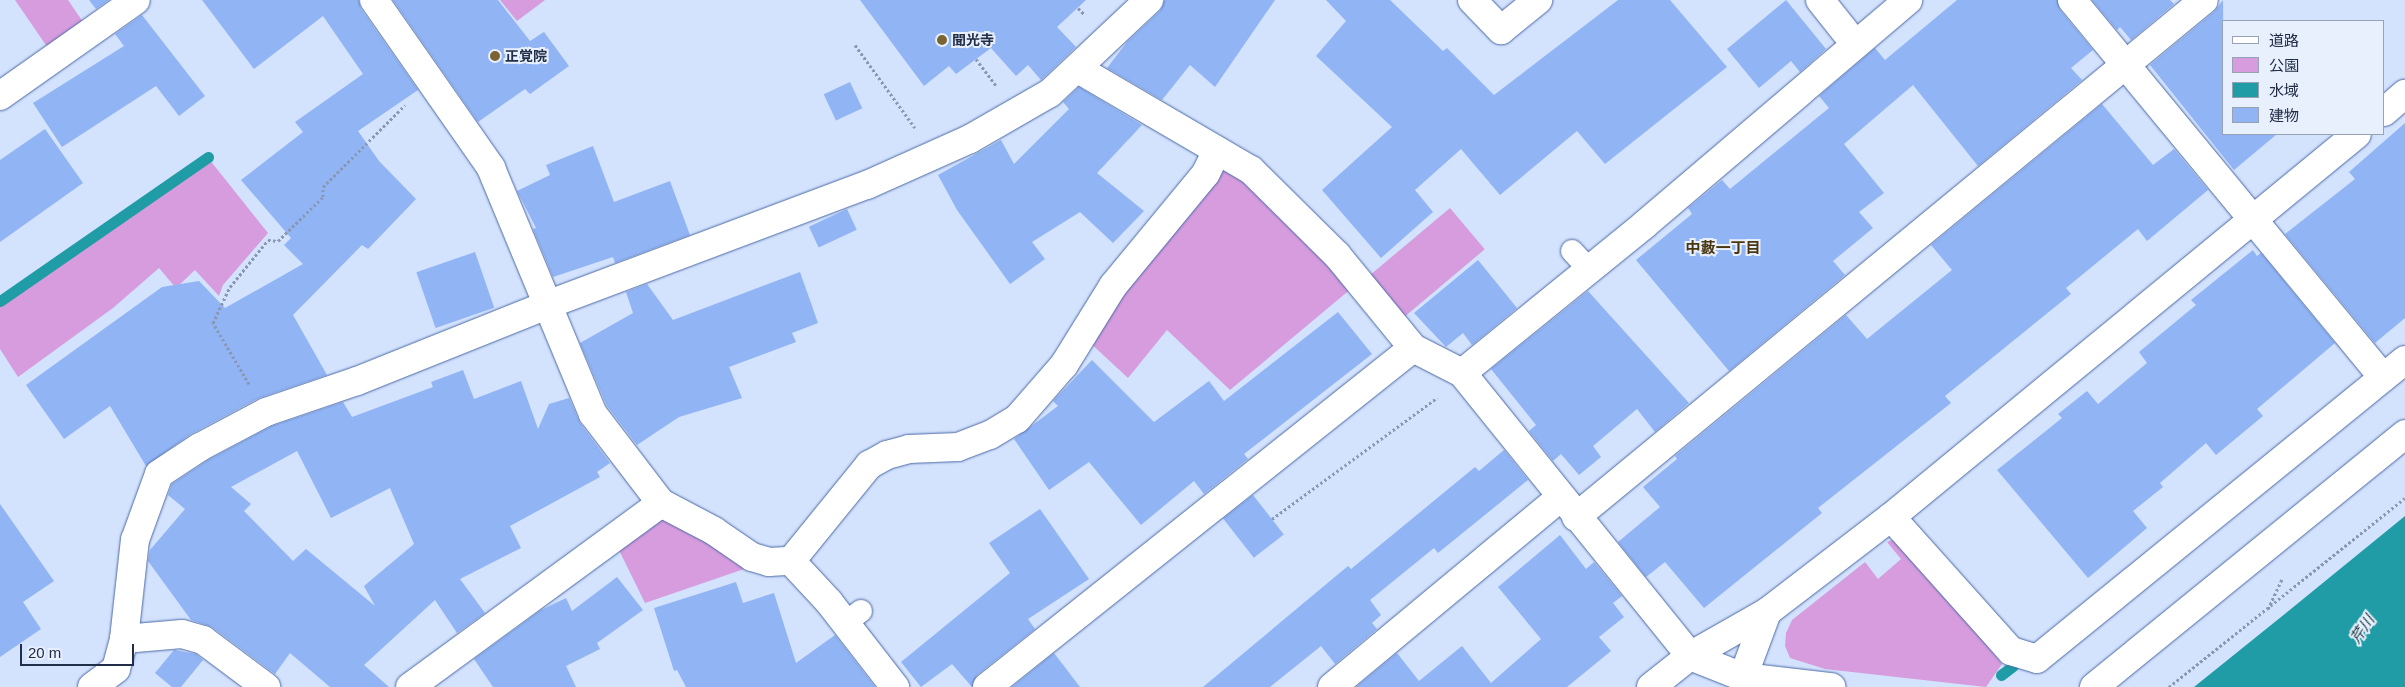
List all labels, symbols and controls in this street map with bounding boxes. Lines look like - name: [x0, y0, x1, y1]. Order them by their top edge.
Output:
- legend: [2222, 20, 2385, 135]
- place label: 聞光寺: [952, 32, 994, 48]
- text: 道路: [2269, 32, 2299, 49]
- marker: 聞光寺: [936, 34, 948, 46]
- place label: 正覚院: [505, 48, 547, 64]
- marker: 正覚院: [489, 50, 501, 62]
- text: 公園: [2269, 57, 2299, 74]
- text: 水域: [2269, 82, 2299, 99]
- text: 建物: [2269, 107, 2299, 124]
- district label: 中藪一丁目: [1686, 239, 1760, 257]
- water label: 芹川: [2346, 612, 2378, 646]
- scale bar: [22, 634, 136, 666]
- text: 20 m: [28, 644, 61, 661]

